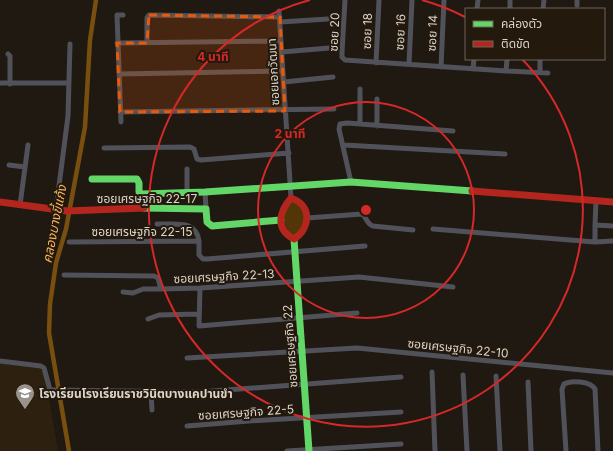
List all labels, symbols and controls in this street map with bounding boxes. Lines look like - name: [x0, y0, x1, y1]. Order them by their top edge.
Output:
- legend: [465, 8, 605, 60]
- street label: ซอย 20: [325, 12, 343, 52]
- street label: ซอย 18: [359, 13, 375, 49]
- street label: ซอย 16: [392, 13, 408, 51]
- street label: ซอย 14: [424, 14, 440, 52]
- text: คล่องตัว: [501, 16, 542, 31]
- text: ติดขัด: [501, 36, 530, 51]
- street label: ซอยเอกวัฒนา: [264, 38, 282, 106]
- text: 4 นาที: [197, 49, 229, 64]
- text: 2 นาที: [274, 126, 306, 141]
- water label: คลองบางขี้แก้ง: [38, 182, 70, 264]
- street label: ซอยเศรษฐกิจ 22-17: [97, 191, 197, 206]
- centre of rings: [359, 203, 373, 217]
- street label: ซอยเศรษฐกิจ 22-15: [91, 224, 193, 239]
- street label: ซอยเศรษฐกิจ 22-13: [173, 266, 275, 286]
- street label: ซอยเศรษฐกิจ 22: [280, 304, 300, 388]
- street label: ซอยเศรษฐกิจ 22-10: [407, 335, 509, 361]
- school or university icon: โรงเรียนโรงเรียนราชวินิตบางแคปานขำ: [14, 382, 36, 410]
- place label: โรงเรียนโรงเรียนราชวินิตบางแคปานขำ: [39, 386, 233, 401]
- street label: ซอยเศรษฐกิจ 22-5: [198, 401, 294, 423]

